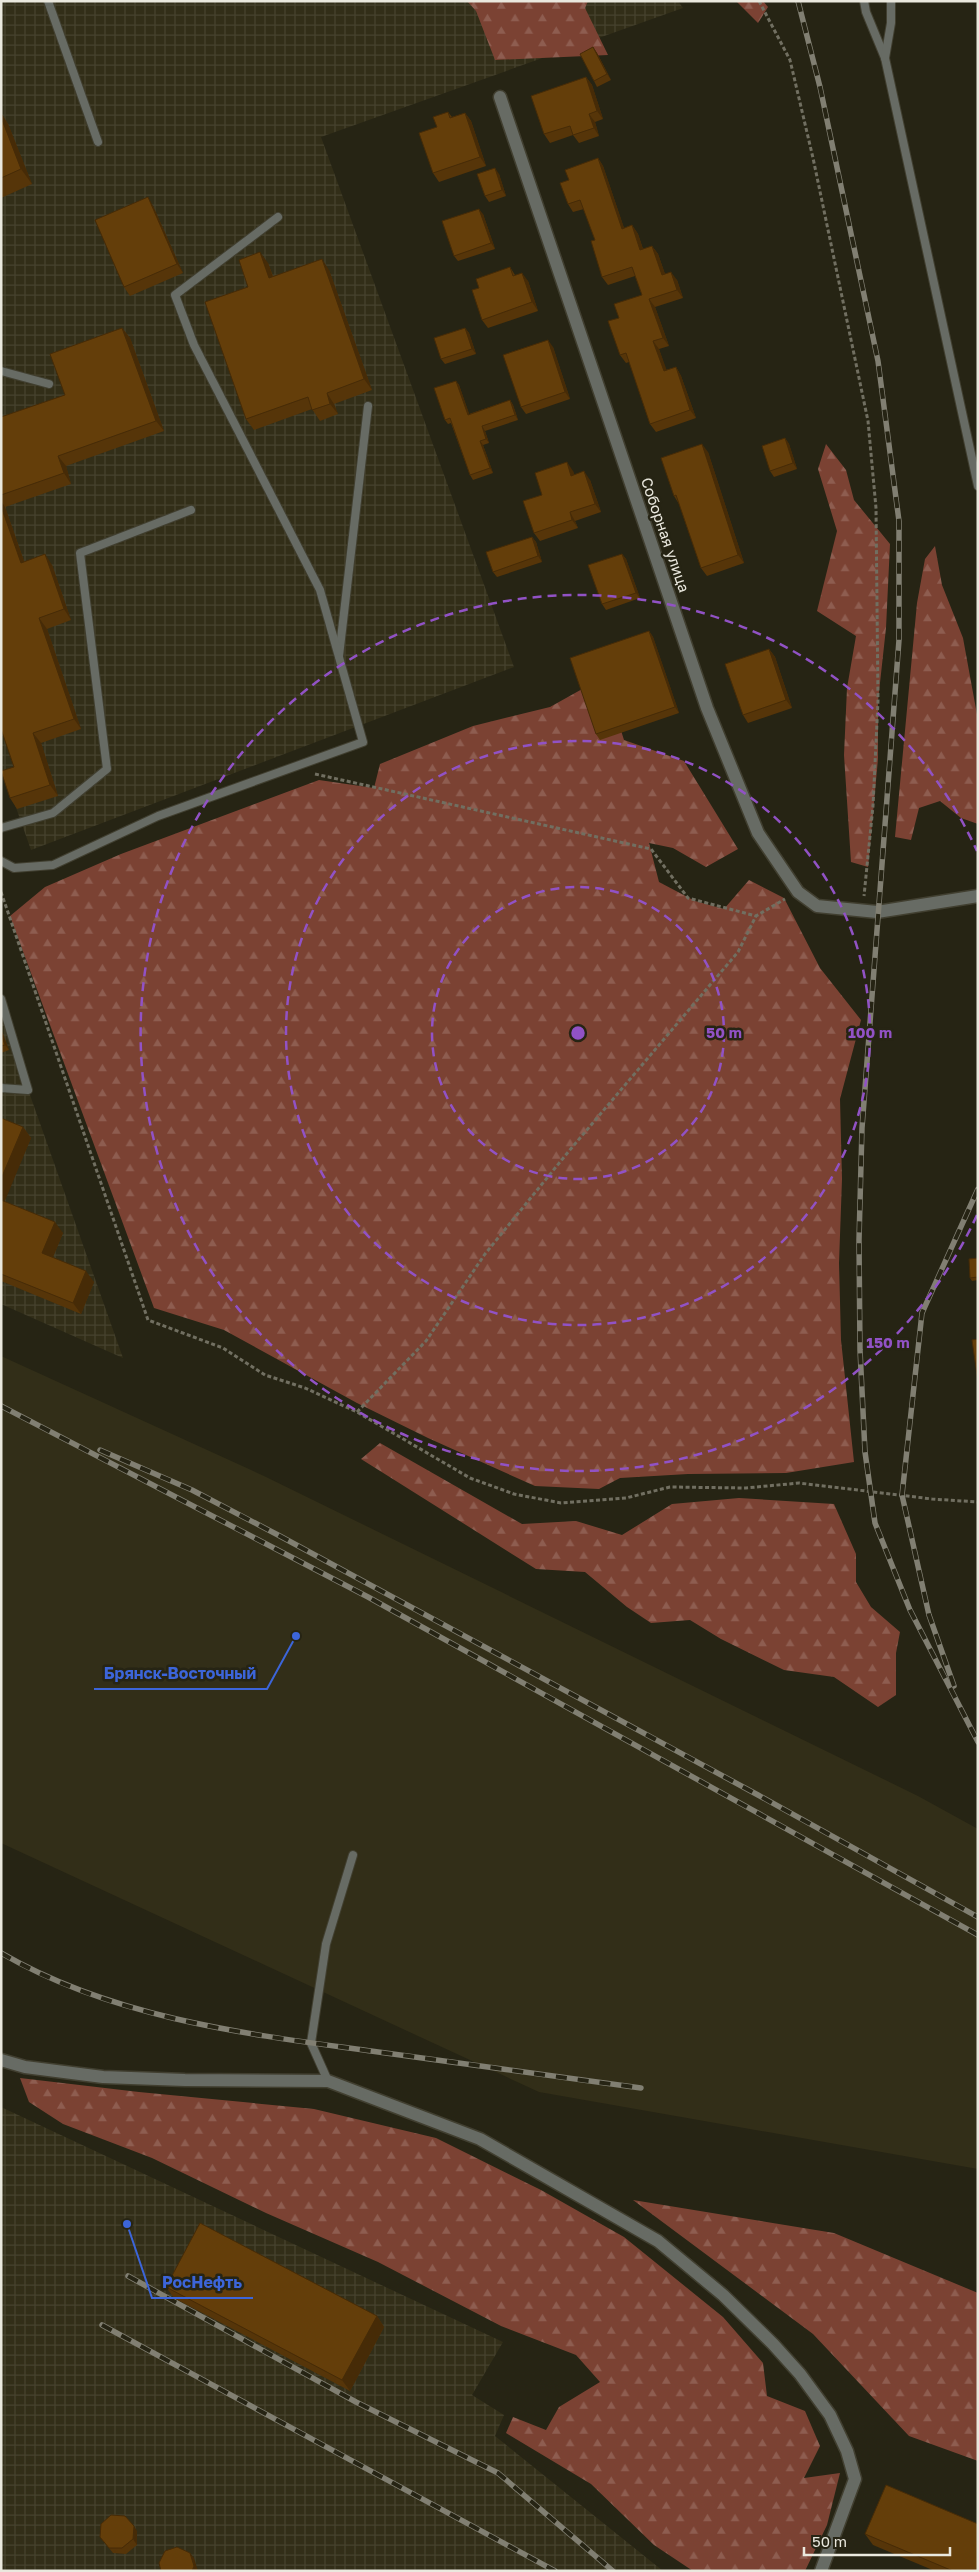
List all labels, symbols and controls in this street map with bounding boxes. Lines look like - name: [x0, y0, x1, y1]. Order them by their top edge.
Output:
- street label: Соборная улица: [638, 475, 694, 594]
- text: 50 m: [706, 1023, 742, 1041]
- text: 100 m: [848, 1023, 892, 1041]
- centre of rings: [569, 1024, 587, 1042]
- text: 150 m: [866, 1333, 910, 1351]
- callout: Брянск-Восточный: [94, 1658, 267, 1689]
- text: Брянск-Восточный: [104, 1663, 256, 1683]
- callout: РосНефть: [152, 2267, 253, 2298]
- text: РосНефть: [162, 2272, 242, 2292]
- scale bar: [804, 2524, 950, 2556]
- text: 50 m: [812, 2532, 847, 2550]

